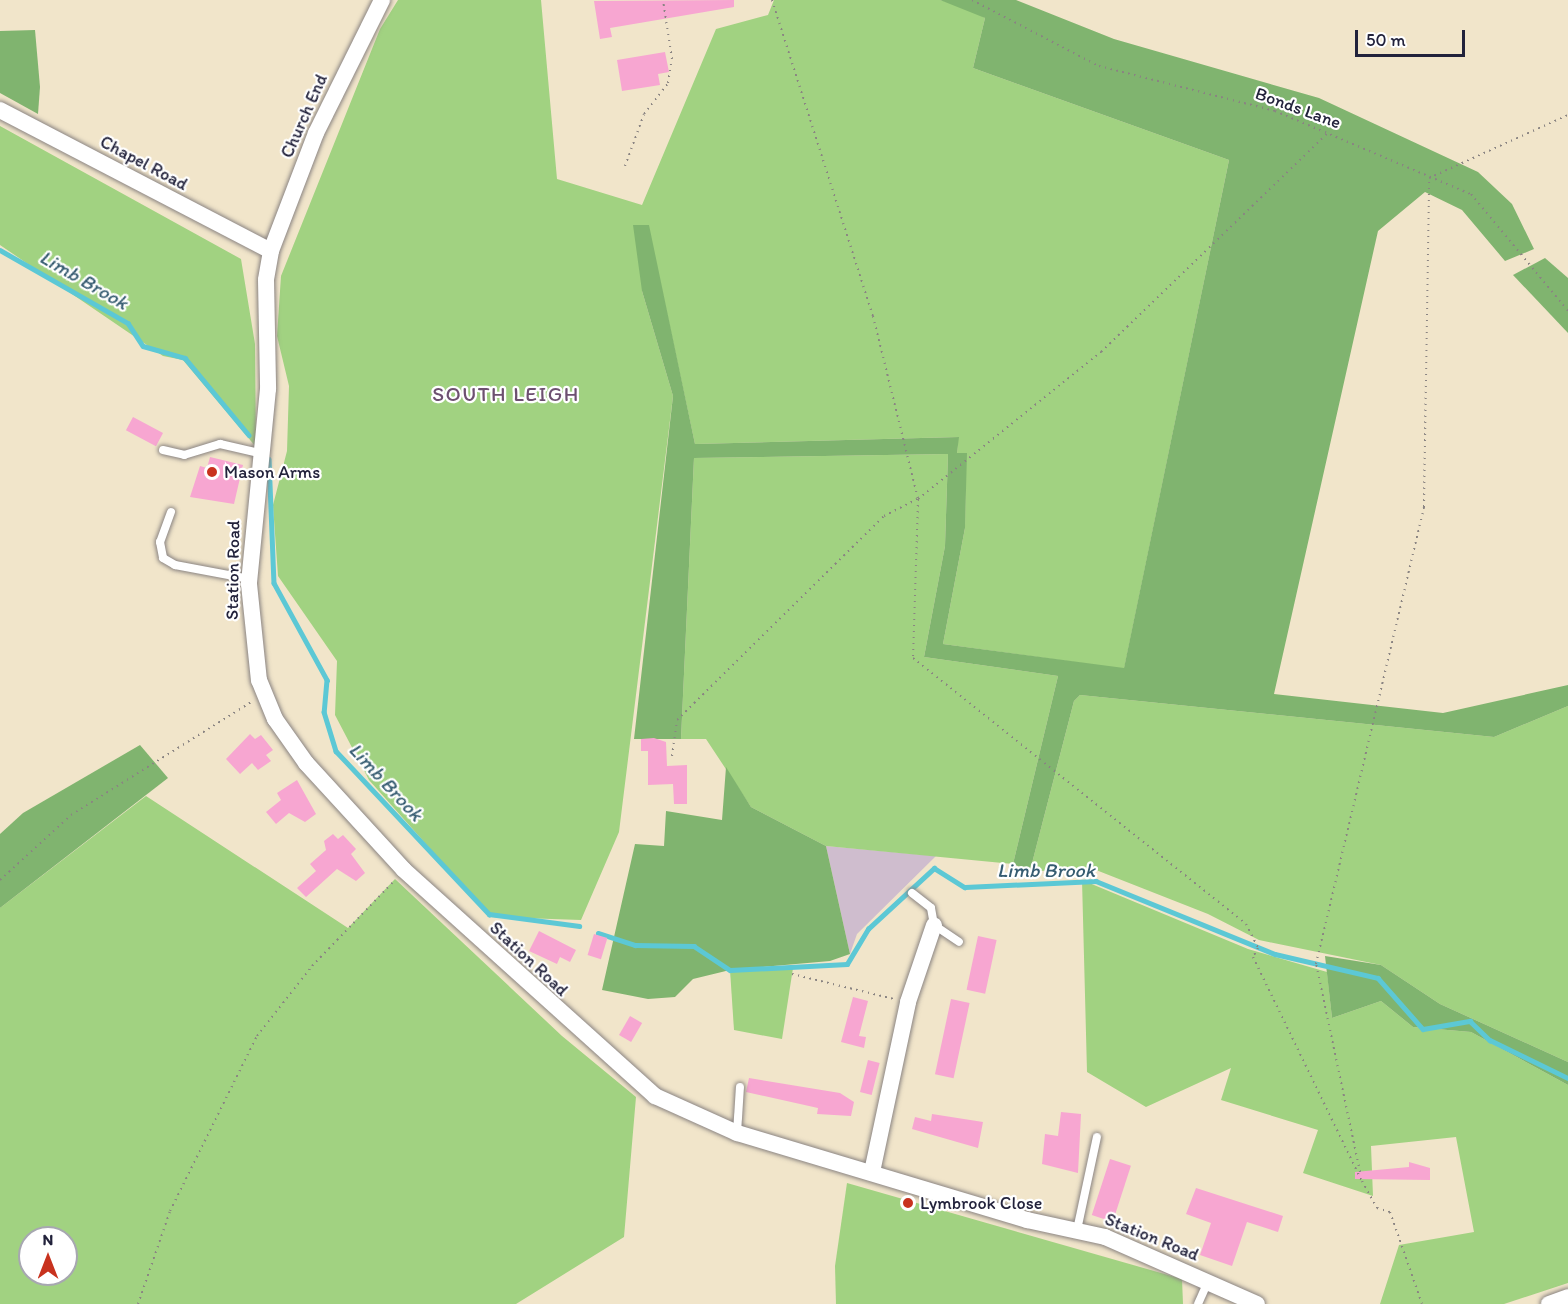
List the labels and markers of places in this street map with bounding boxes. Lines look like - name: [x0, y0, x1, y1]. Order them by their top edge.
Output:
- place label: Mason Arms: [224, 461, 320, 483]
- marker: Mason Arms: [205, 465, 219, 479]
- place label: Lymbrook Close: [920, 1192, 1042, 1214]
- marker: Lymbrook Close: [901, 1196, 915, 1210]

